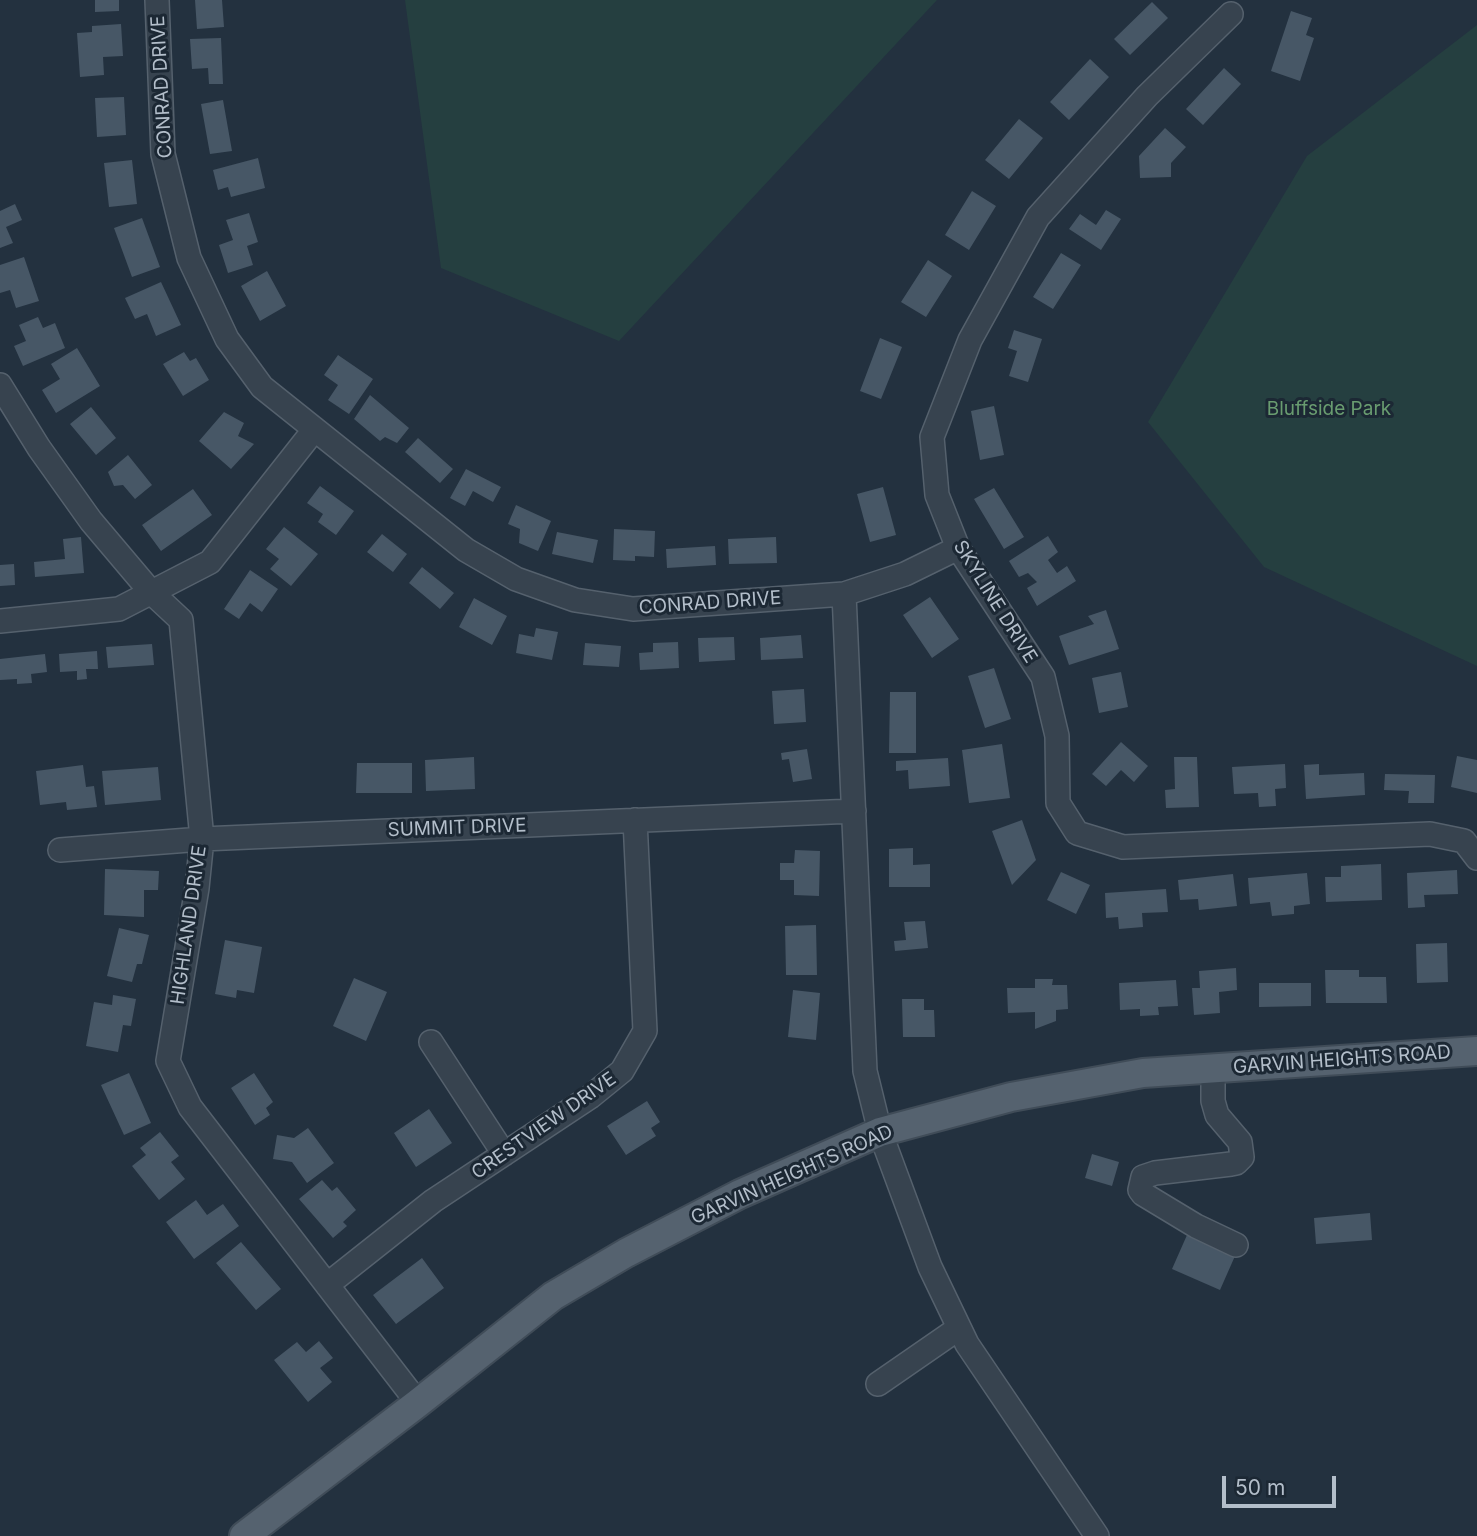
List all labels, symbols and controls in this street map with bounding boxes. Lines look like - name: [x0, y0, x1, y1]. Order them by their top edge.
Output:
- street label: CONRAD DRIVE: [147, 15, 177, 159]
- park label: Bluffside Park: [1267, 398, 1391, 420]
- street label: SKYLINE DRIVE: [948, 536, 1042, 668]
- street label: CONRAD DRIVE: [638, 587, 782, 619]
- street label: SUMMIT DRIVE: [387, 814, 527, 842]
- street label: HIGHLAND DRIVE: [167, 844, 211, 1006]
- street label: GARVIN HEIGHTS ROAD: [1232, 1041, 1452, 1079]
- street label: CRESTVIEW DRIVE: [467, 1068, 621, 1184]
- street label: GARVIN HEIGHTS ROAD: [688, 1120, 896, 1230]
- scale bar: [1225, 1462, 1339, 1506]
- text: 50 m: [1235, 1475, 1285, 1500]

